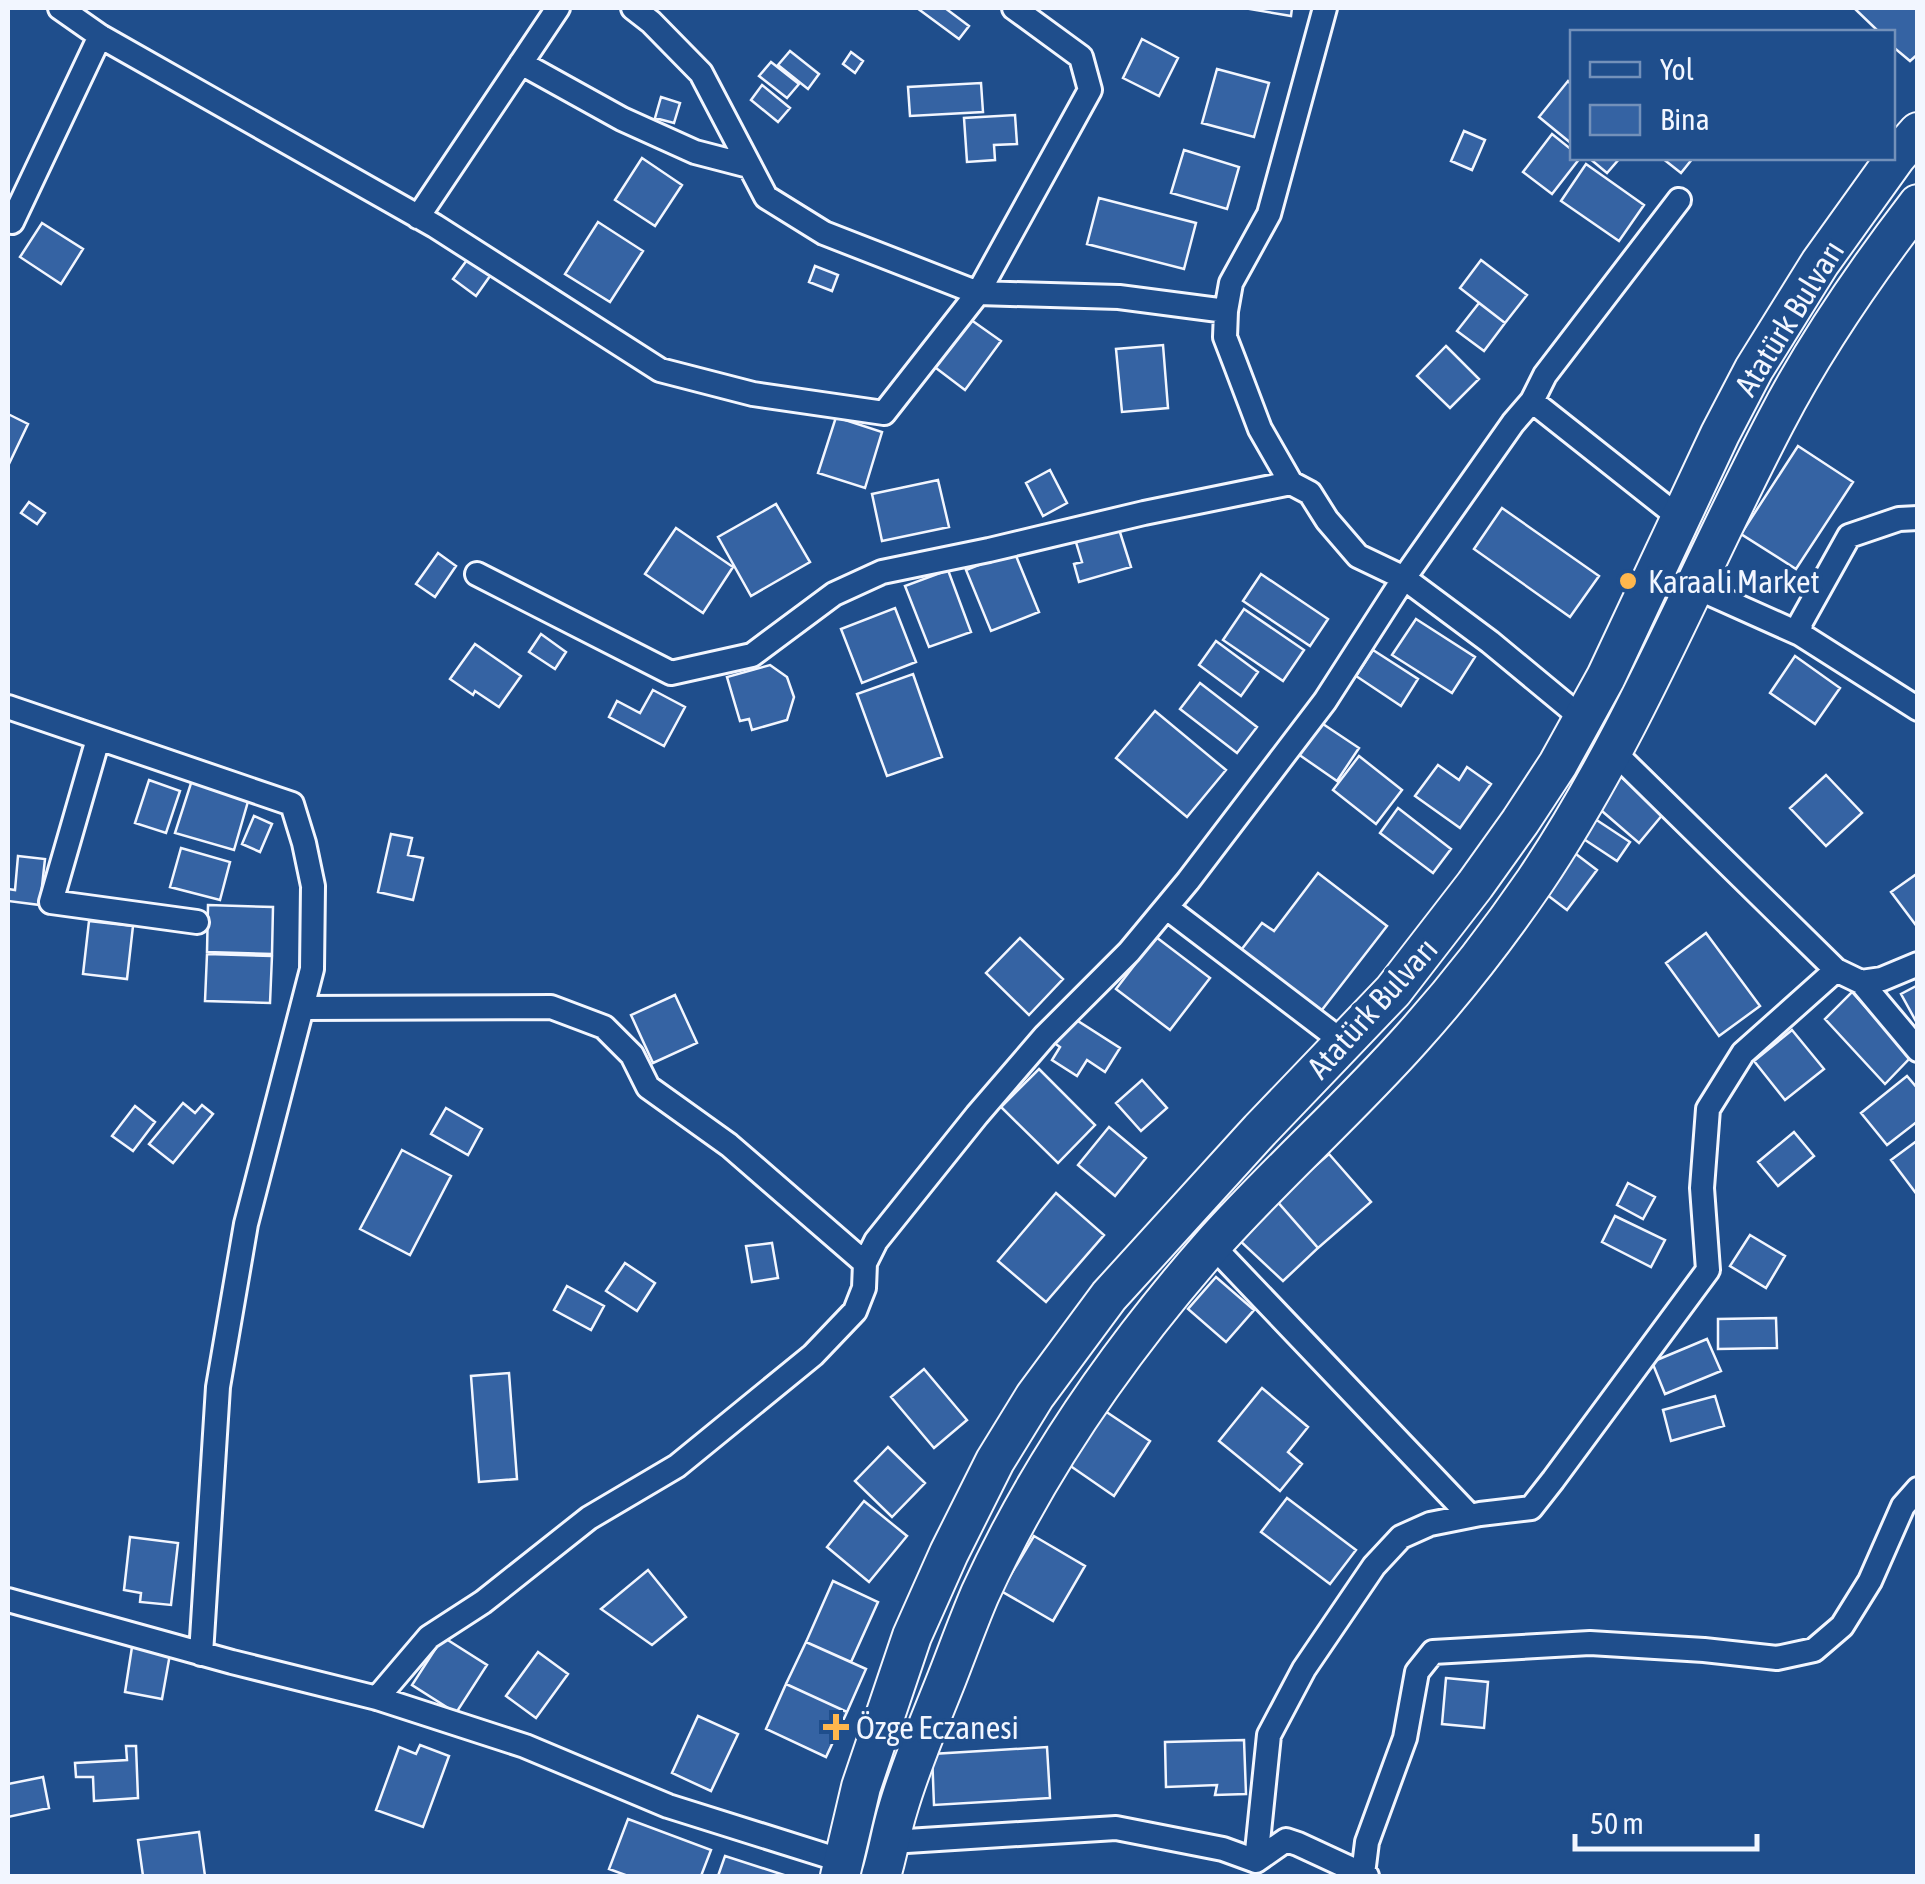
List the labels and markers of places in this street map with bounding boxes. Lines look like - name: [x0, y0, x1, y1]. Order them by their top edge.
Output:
- place label: Karaali Market: [1648, 563, 1820, 600]
- marker: Karaali Market: [1617, 570, 1639, 592]
- place label: Özge Eczanesi: [856, 1709, 1019, 1746]
- marker: Özge Eczanesi: [825, 1716, 847, 1738]

